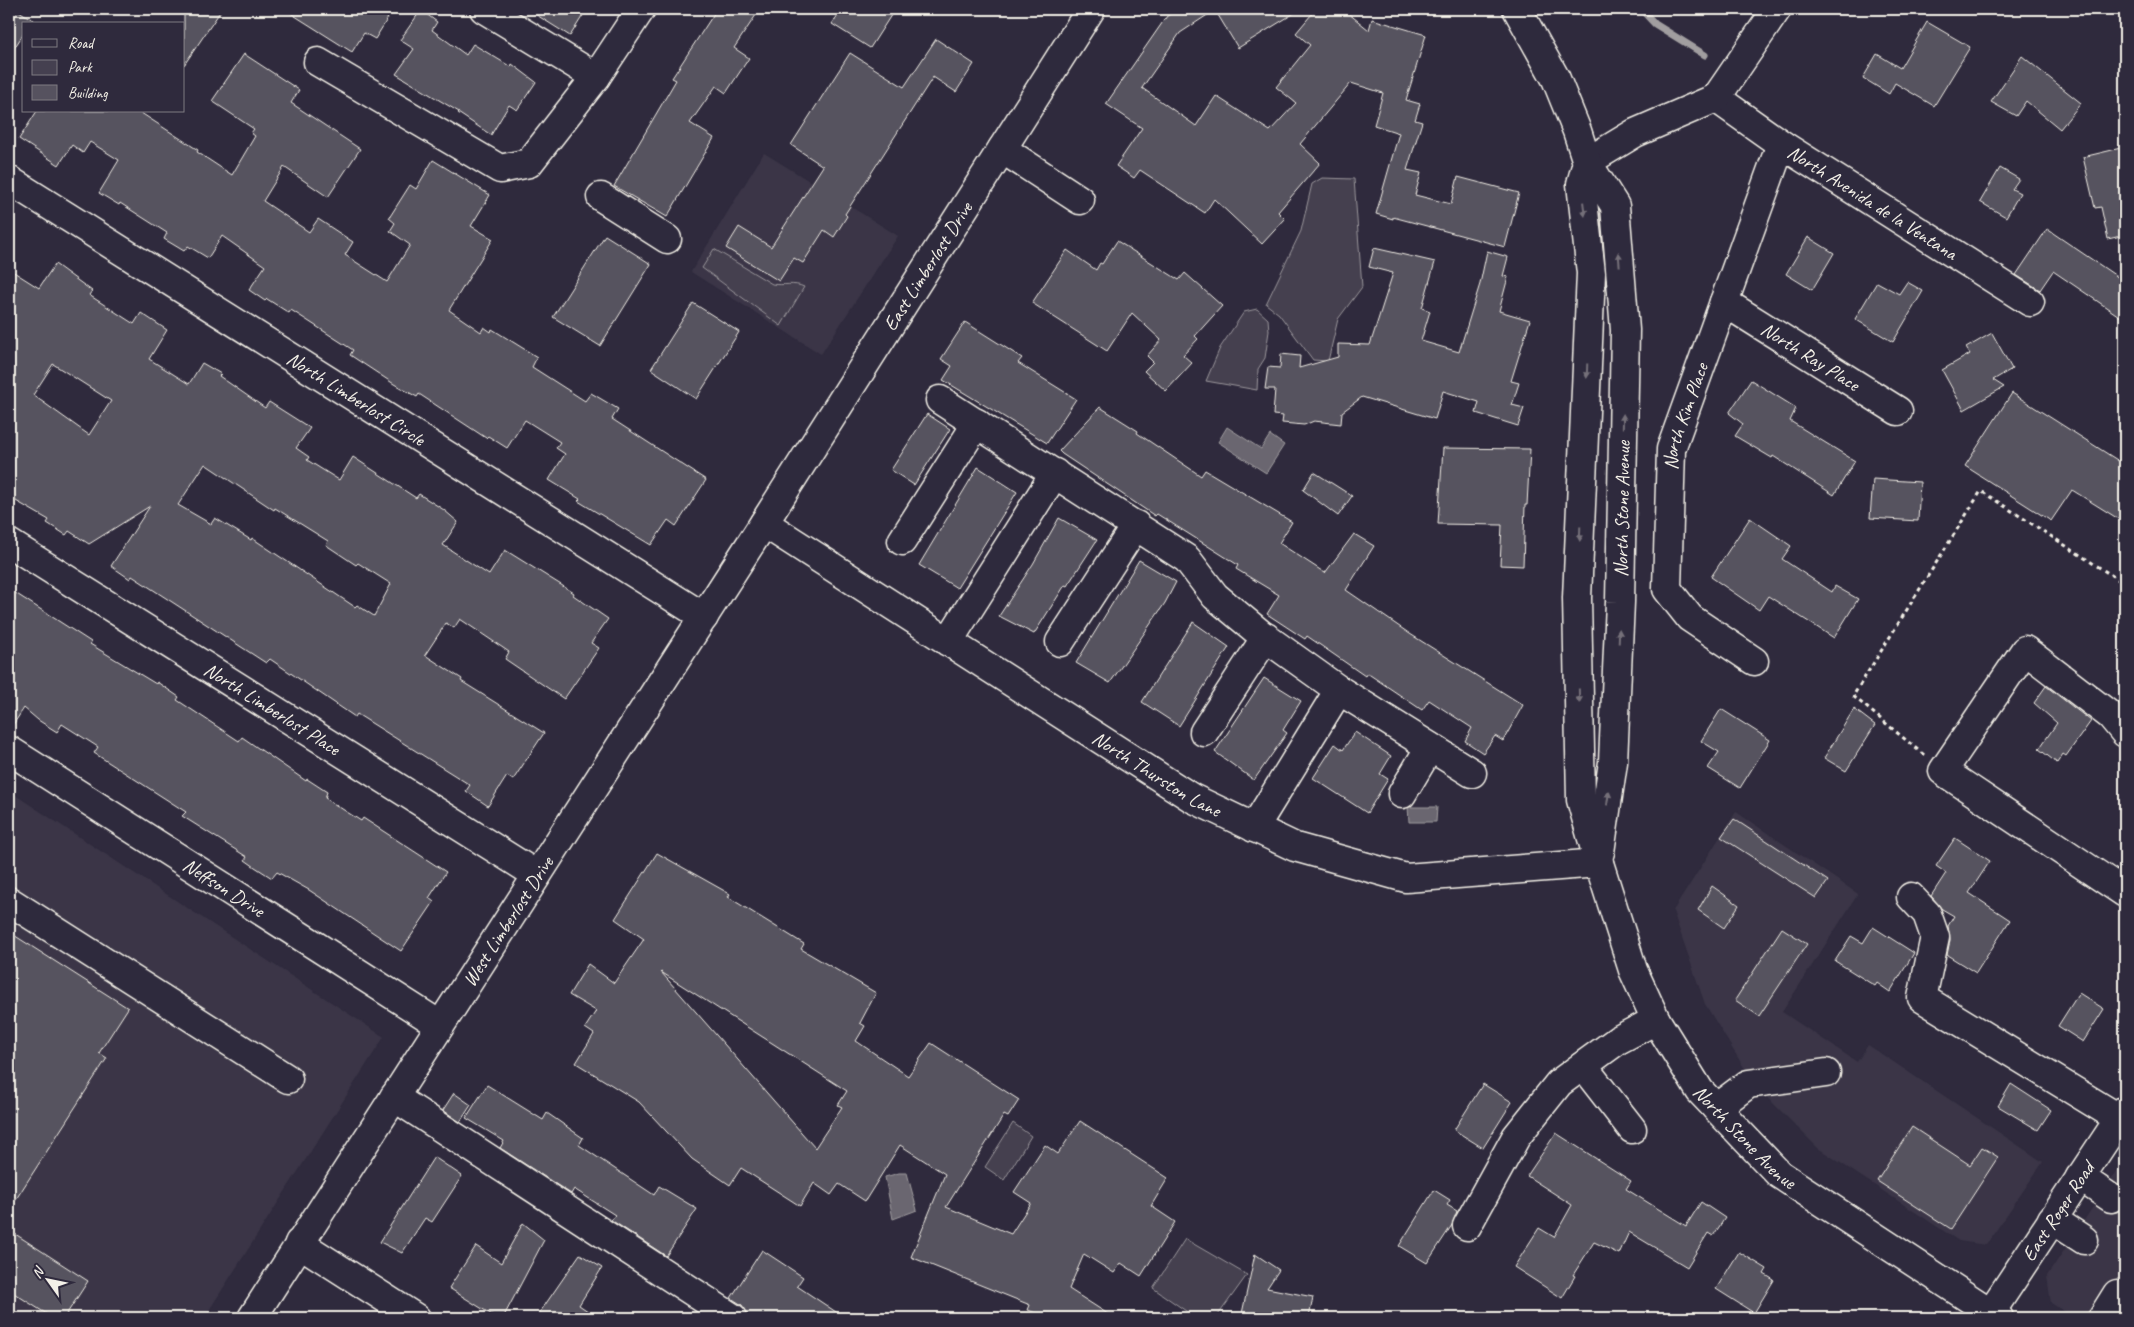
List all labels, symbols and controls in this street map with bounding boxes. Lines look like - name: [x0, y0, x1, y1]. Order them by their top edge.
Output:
- legend: [22, 22, 185, 112]
- text: Road: [68, 34, 95, 53]
- text: Park: [68, 58, 93, 77]
- text: Building: [68, 84, 108, 103]
- street label: North Avenida de la Ventana: [1783, 139, 1964, 266]
- street label: East Limberlost Drive: [877, 196, 978, 335]
- one-way arrow: [1580, 202, 1588, 218]
- one-way arrow: [1615, 250, 1623, 266]
- street label: North Ray Place: [1757, 316, 1866, 397]
- street label: North Limberlost Circle: [282, 345, 431, 452]
- street label: North Kim Place: [1658, 358, 1714, 470]
- one-way arrow: [1583, 364, 1591, 380]
- one-way arrow: [1619, 413, 1627, 429]
- street label: North Stone Avenue: [1608, 439, 1636, 577]
- one-way arrow: [1576, 526, 1584, 542]
- one-way arrow: [1615, 628, 1623, 644]
- street label: North Limberlost Place: [200, 656, 346, 761]
- one-way arrow: [1575, 688, 1583, 704]
- street label: North Thurston Lane: [1088, 725, 1226, 823]
- one-way arrow: [1604, 790, 1612, 806]
- street label: West Limberlost Drive: [457, 850, 559, 991]
- street label: Neffson Drive: [178, 852, 271, 923]
- street label: North Stone Avenue: [1688, 1079, 1802, 1195]
- street label: East Roger Road: [2016, 1154, 2101, 1266]
- north arrow: [22, 1254, 72, 1304]
- text: N: [28, 1263, 48, 1281]

